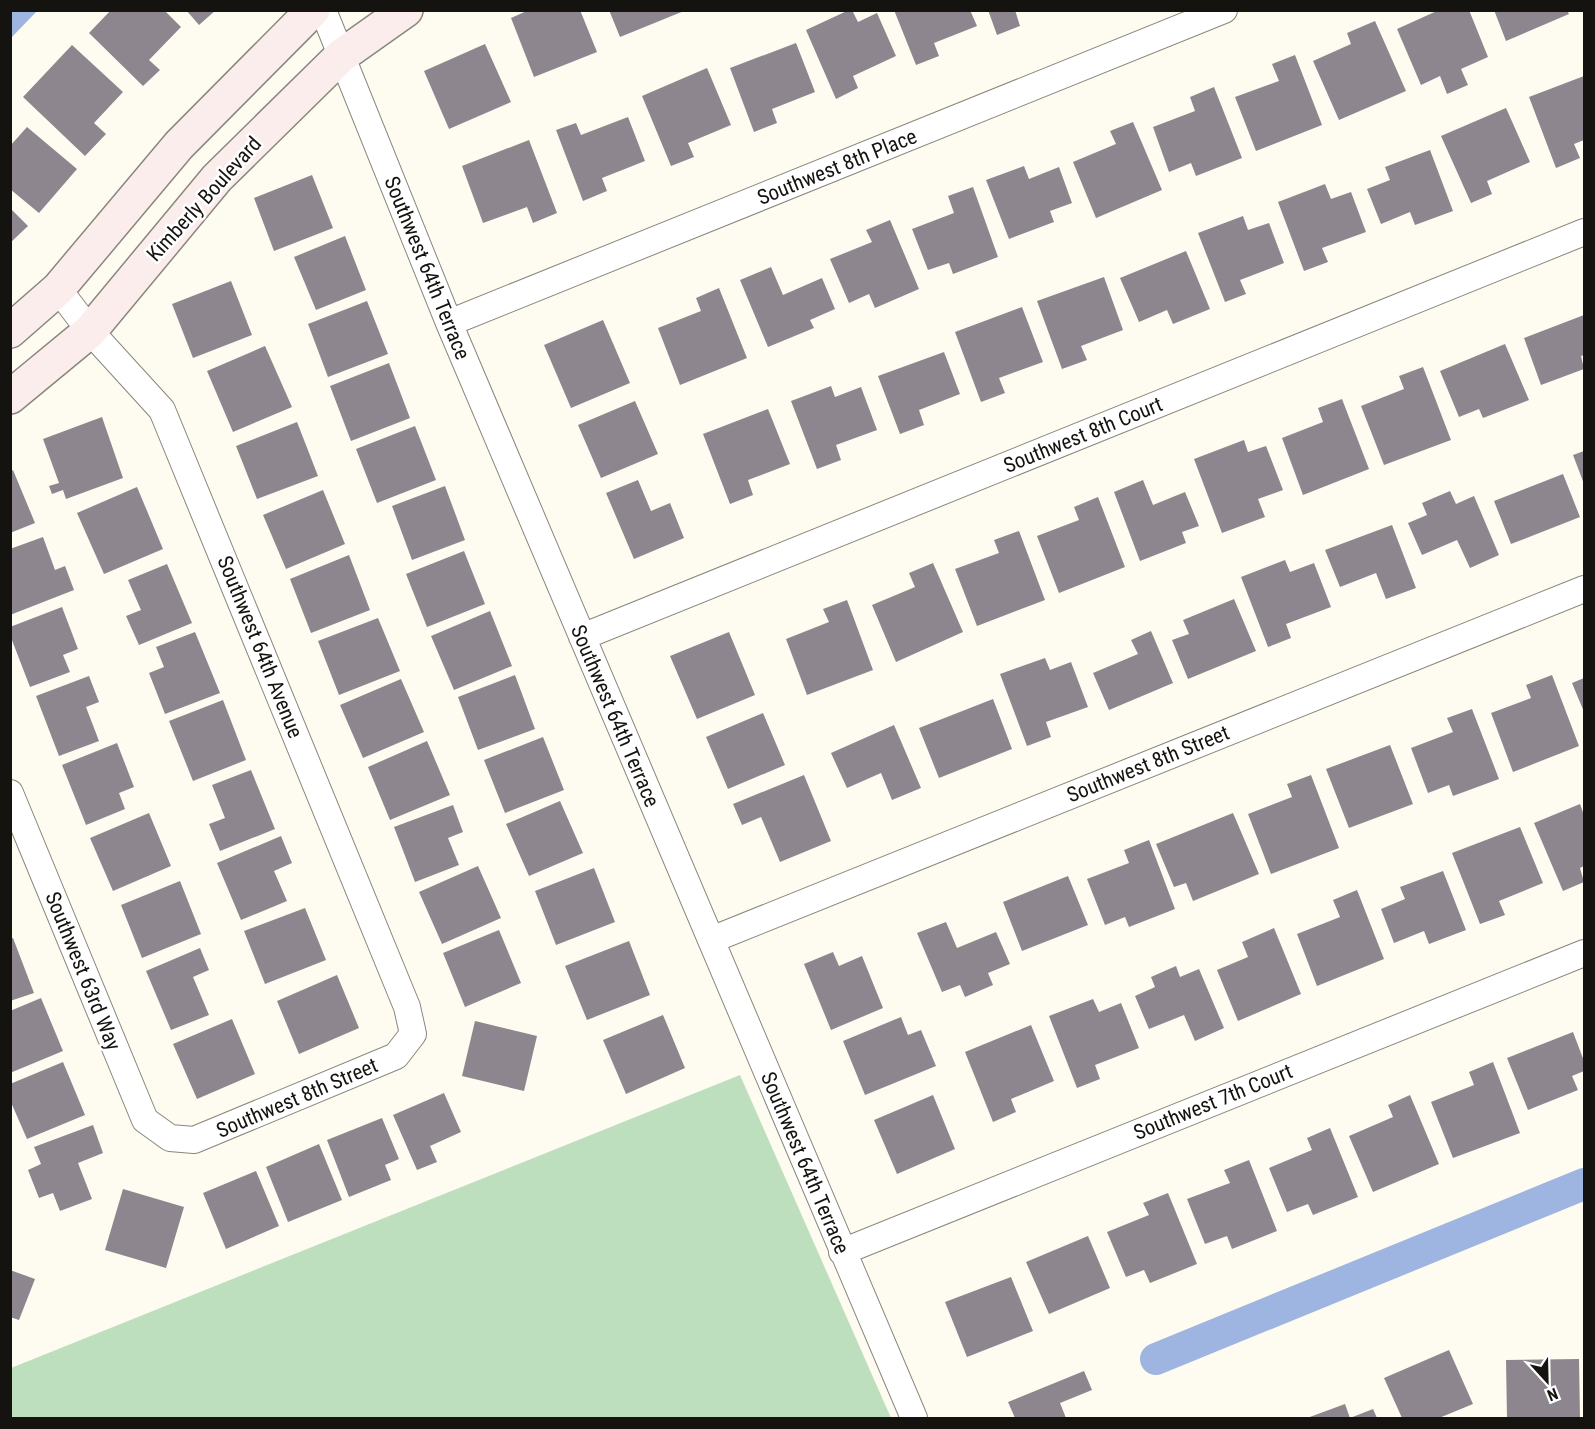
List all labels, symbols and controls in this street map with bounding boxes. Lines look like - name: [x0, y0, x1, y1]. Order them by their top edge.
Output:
- street label: Southwest 8th Place: [754, 124, 920, 210]
- street label: Kimberly Boulevard: [142, 132, 266, 266]
- street label: Southwest 64th Terrace: [379, 173, 475, 363]
- street label: Southwest 8th Court: [1000, 392, 1166, 478]
- street label: Southwest 64th Avenue: [212, 552, 308, 742]
- street label: Southwest 64th Terrace: [566, 621, 664, 811]
- street label: Southwest 8th Street: [1063, 721, 1233, 807]
- street label: Southwest 63rd Way: [40, 888, 126, 1054]
- street label: Southwest 8th Street: [213, 1053, 381, 1143]
- street label: Southwest 7th Court: [1130, 1059, 1296, 1145]
- street label: Southwest 64th Terrace: [756, 1068, 854, 1258]
- north arrow: [1517, 1351, 1577, 1411]
- text: N: [1544, 1384, 1561, 1405]

